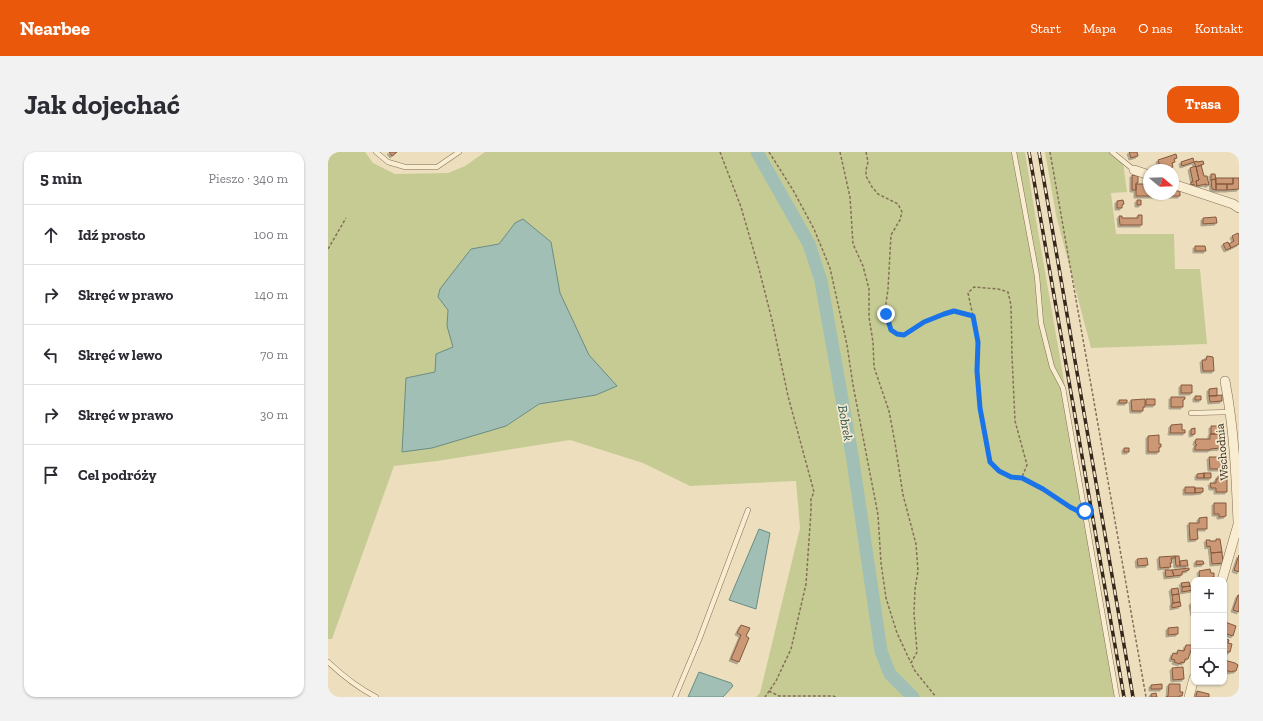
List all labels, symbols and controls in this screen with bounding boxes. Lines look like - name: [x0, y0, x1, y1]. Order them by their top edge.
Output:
- text: Nearbee: [20, 17, 90, 40]
- text: Start: [1030, 20, 1061, 37]
- text: Mapa: [1083, 20, 1116, 37]
- text: O nas: [1138, 20, 1173, 37]
- text: Kontakt: [1195, 20, 1243, 37]
- button: Trasa: [1167, 86, 1239, 123]
- text: Jak dojechać: [24, 88, 180, 121]
- north arrow: [1143, 164, 1179, 200]
- text: 5 min: [40, 168, 82, 188]
- text: Pieszo · 340 m: [209, 171, 288, 186]
- icon: ahead: [40, 224, 62, 246]
- text: Idź prosto: [78, 226, 145, 244]
- text: 100 m: [254, 227, 288, 242]
- icon: right: [40, 284, 62, 306]
- text: Skręć w prawo: [78, 286, 173, 304]
- text: 140 m: [254, 287, 288, 302]
- route end: [877, 305, 895, 323]
- icon: left: [40, 344, 62, 366]
- text: Skręć w lewo: [78, 346, 162, 364]
- text: 70 m: [260, 347, 288, 362]
- icon: right: [40, 404, 62, 426]
- water label: Bobrek: [835, 404, 856, 442]
- text: Skręć w prawo: [78, 406, 173, 424]
- text: 30 m: [260, 407, 288, 422]
- street label: Wschodnia: [1213, 423, 1231, 481]
- icon: arrive: [40, 464, 62, 486]
- text: Cel podróży: [78, 466, 156, 484]
- route start: [1076, 502, 1094, 520]
- map controls: [1191, 577, 1227, 685]
- button: +: [1191, 577, 1227, 613]
- button: −: [1191, 613, 1227, 649]
- button: locate: [1191, 649, 1227, 685]

